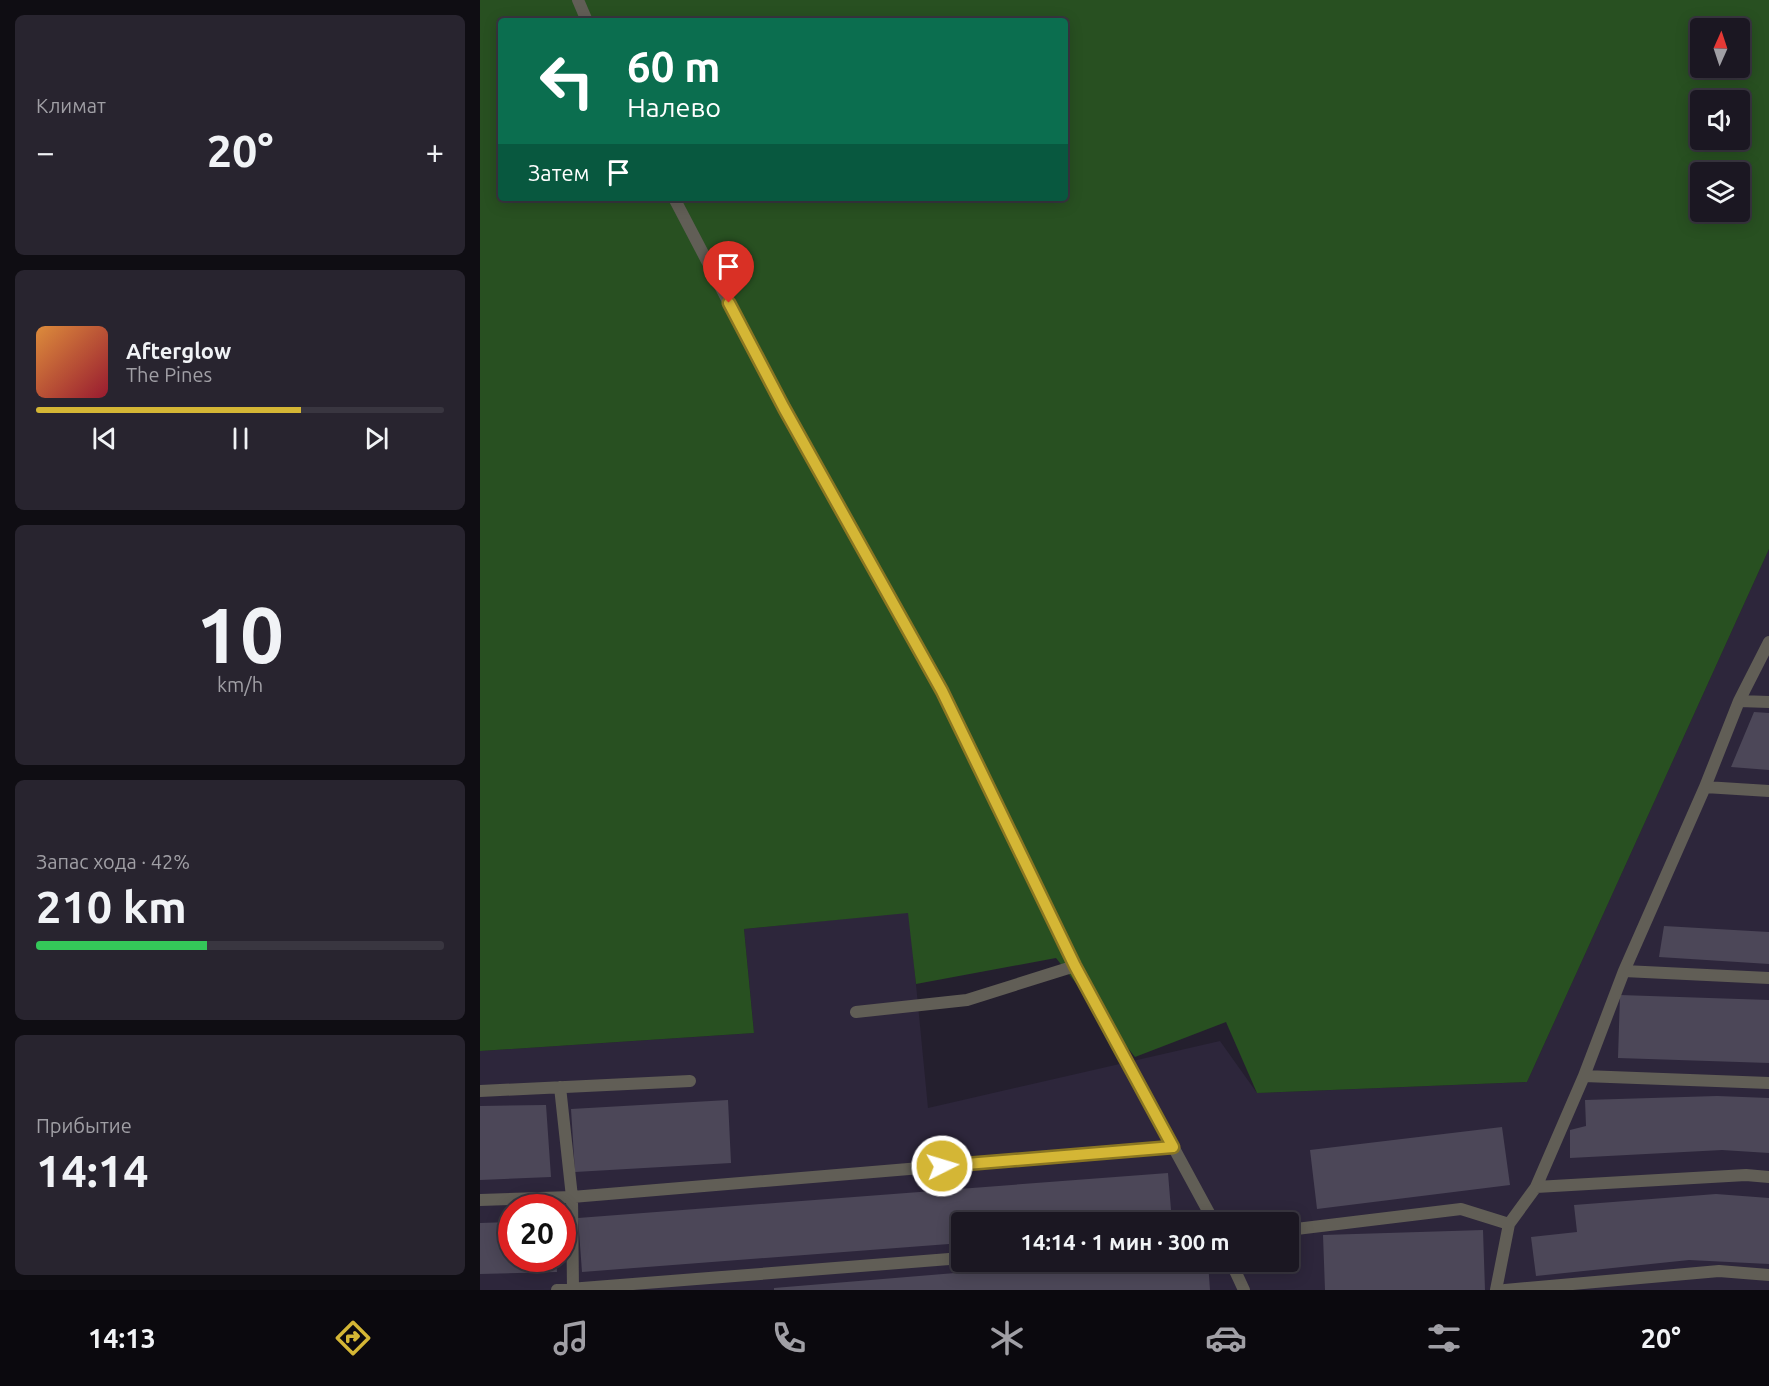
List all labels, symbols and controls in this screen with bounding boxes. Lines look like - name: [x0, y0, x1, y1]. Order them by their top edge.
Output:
- north arrow: [1690, 18, 1750, 78]
- map controls: [1690, 18, 1750, 222]
- icon: left: [528, 42, 606, 120]
- text: 60 m: [627, 43, 721, 90]
- button: sound: [1690, 90, 1750, 150]
- text: Налево: [627, 92, 721, 122]
- text: Климат: [36, 94, 106, 117]
- text: 20°: [207, 125, 273, 176]
- text: −: [36, 133, 55, 170]
- text: +: [425, 133, 444, 170]
- icon: arrive: [602, 156, 635, 189]
- text: Затем: [528, 160, 590, 185]
- button: layers: [1690, 162, 1750, 222]
- pin: [703, 241, 754, 303]
- icon: arrive: [712, 250, 745, 283]
- text: Afterglow: [126, 338, 231, 363]
- text: The Pines: [126, 363, 212, 386]
- icon: previous: [88, 422, 121, 455]
- icon: pause: [224, 422, 257, 455]
- icon: next: [360, 422, 393, 455]
- text: 10: [196, 590, 284, 678]
- text: km/h: [217, 673, 263, 696]
- text: Запас хода · 42%: [36, 850, 190, 873]
- text: 210 km: [36, 881, 187, 932]
- text: Прибытие: [36, 1114, 132, 1137]
- position arrow: [910, 1134, 974, 1198]
- text: 14:14: [36, 1145, 149, 1196]
- speed limit sign: 20: [498, 1194, 576, 1272]
- text: 14:14 · 1 мин · 300 m: [1021, 1229, 1229, 1254]
- icon: directions: [332, 1317, 374, 1359]
- icon: music: [550, 1317, 592, 1359]
- icon: phone: [768, 1317, 810, 1359]
- icon: climate: [986, 1317, 1028, 1359]
- icon: car: [1205, 1317, 1247, 1359]
- icon: filters: [1423, 1317, 1465, 1359]
- text: 14:13: [88, 1323, 156, 1353]
- text: 20°: [1641, 1323, 1681, 1353]

